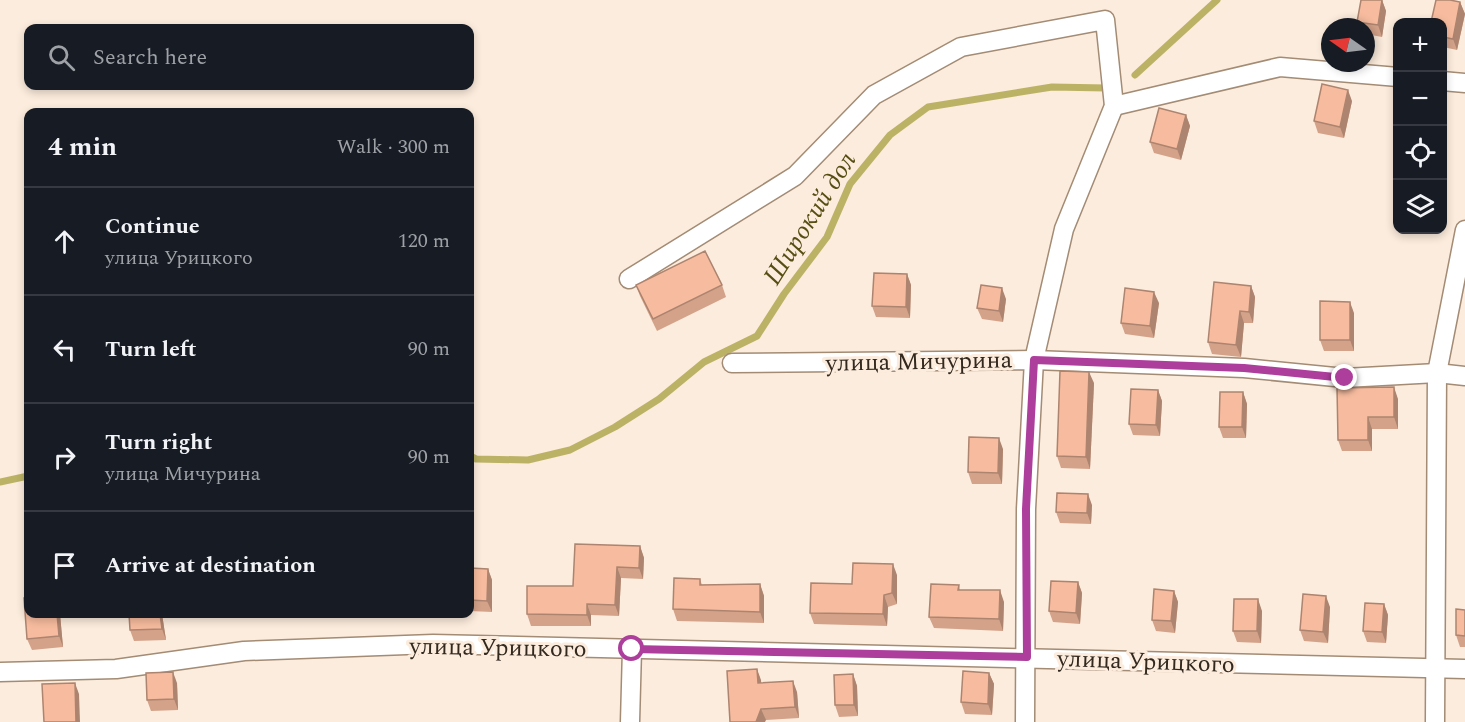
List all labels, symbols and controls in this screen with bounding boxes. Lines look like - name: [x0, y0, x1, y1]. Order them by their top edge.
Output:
- north arrow: [1321, 18, 1375, 72]
- map controls: [1393, 18, 1447, 234]
- button: +: [1393, 18, 1447, 72]
- search box: [24, 24, 474, 90]
- icon: search: [45, 41, 78, 74]
- text: Search here: [93, 41, 207, 74]
- button: −: [1393, 72, 1447, 126]
- button: locate: [1393, 126, 1447, 180]
- text: 4 min: [48, 127, 117, 167]
- text: Walk · 300 m: [337, 132, 450, 162]
- water label: Широкий дол: [753, 144, 867, 293]
- button: layers: [1393, 180, 1447, 234]
- text: Continue: [105, 210, 200, 243]
- icon: ahead: [48, 225, 81, 258]
- text: 120 m: [398, 226, 450, 256]
- text: улица Урицкого: [105, 243, 253, 273]
- icon: left: [48, 333, 81, 366]
- text: Turn left: [105, 333, 197, 366]
- text: 90 m: [408, 334, 450, 364]
- street label: улица Мичурина: [824, 342, 1013, 382]
- route end: [1331, 364, 1357, 390]
- text: Turn right: [105, 426, 212, 459]
- icon: right: [48, 441, 81, 474]
- text: 90 m: [408, 442, 450, 472]
- text: улица Мичурина: [105, 459, 261, 489]
- icon: arrive: [48, 549, 81, 582]
- text: Arrive at destination: [105, 549, 316, 582]
- street label: улица Урицкого: [408, 628, 587, 668]
- route start: [618, 635, 644, 661]
- street label: улица Урицкого: [1056, 641, 1235, 683]

